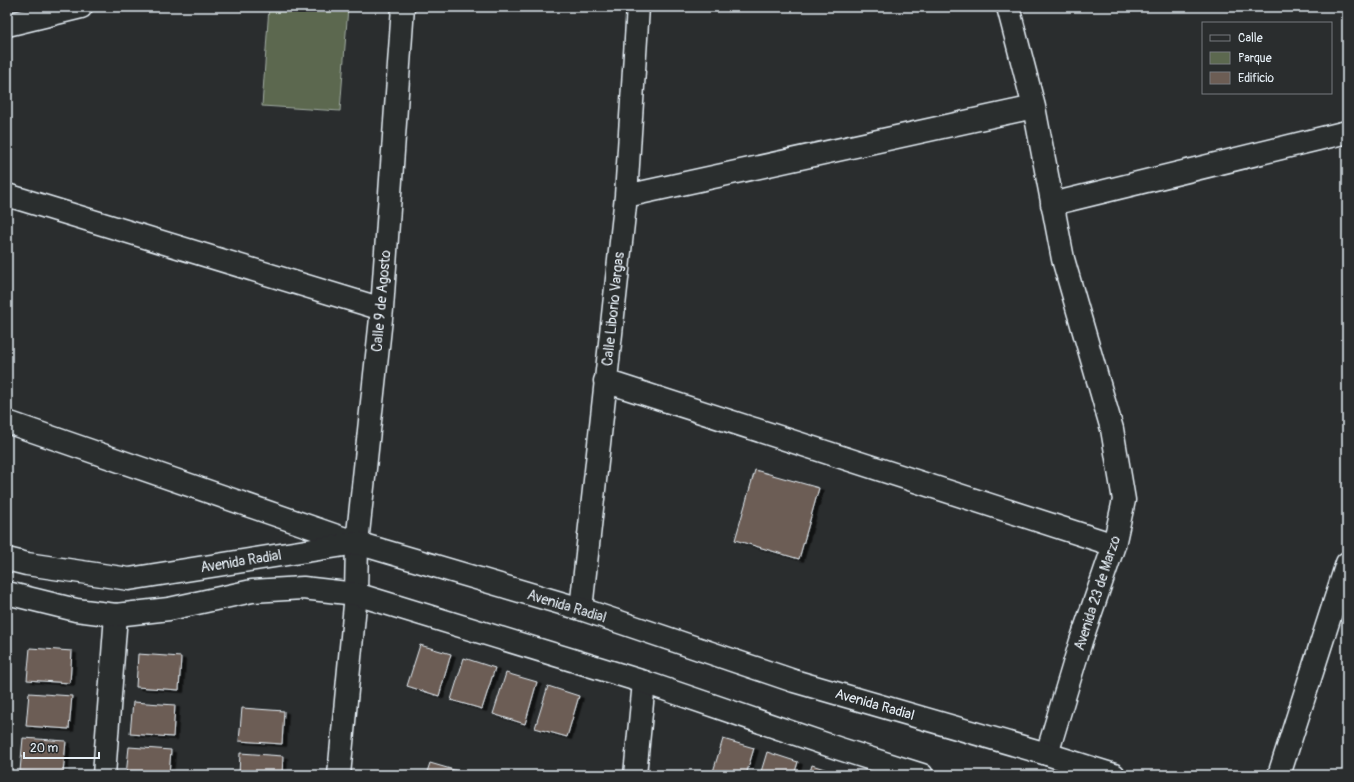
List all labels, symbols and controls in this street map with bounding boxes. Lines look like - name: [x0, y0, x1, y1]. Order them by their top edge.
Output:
- legend: [1202, 22, 1332, 94]
- text: Calle: [1238, 31, 1263, 46]
- text: Parque: [1238, 51, 1272, 66]
- text: Edificio: [1238, 71, 1274, 86]
- street label: Calle 9 de Agosto: [369, 249, 394, 353]
- street label: Calle Liborio Vargas: [599, 251, 628, 367]
- street label: Avenida 23 de Marzo: [1071, 533, 1124, 653]
- street label: Avenida Radial: [199, 547, 283, 576]
- street label: Avenida Radial: [525, 586, 608, 627]
- street label: Avenida Radial: [833, 685, 917, 724]
- scale bar: [24, 734, 99, 760]
- text: 20 m: [30, 741, 59, 756]

